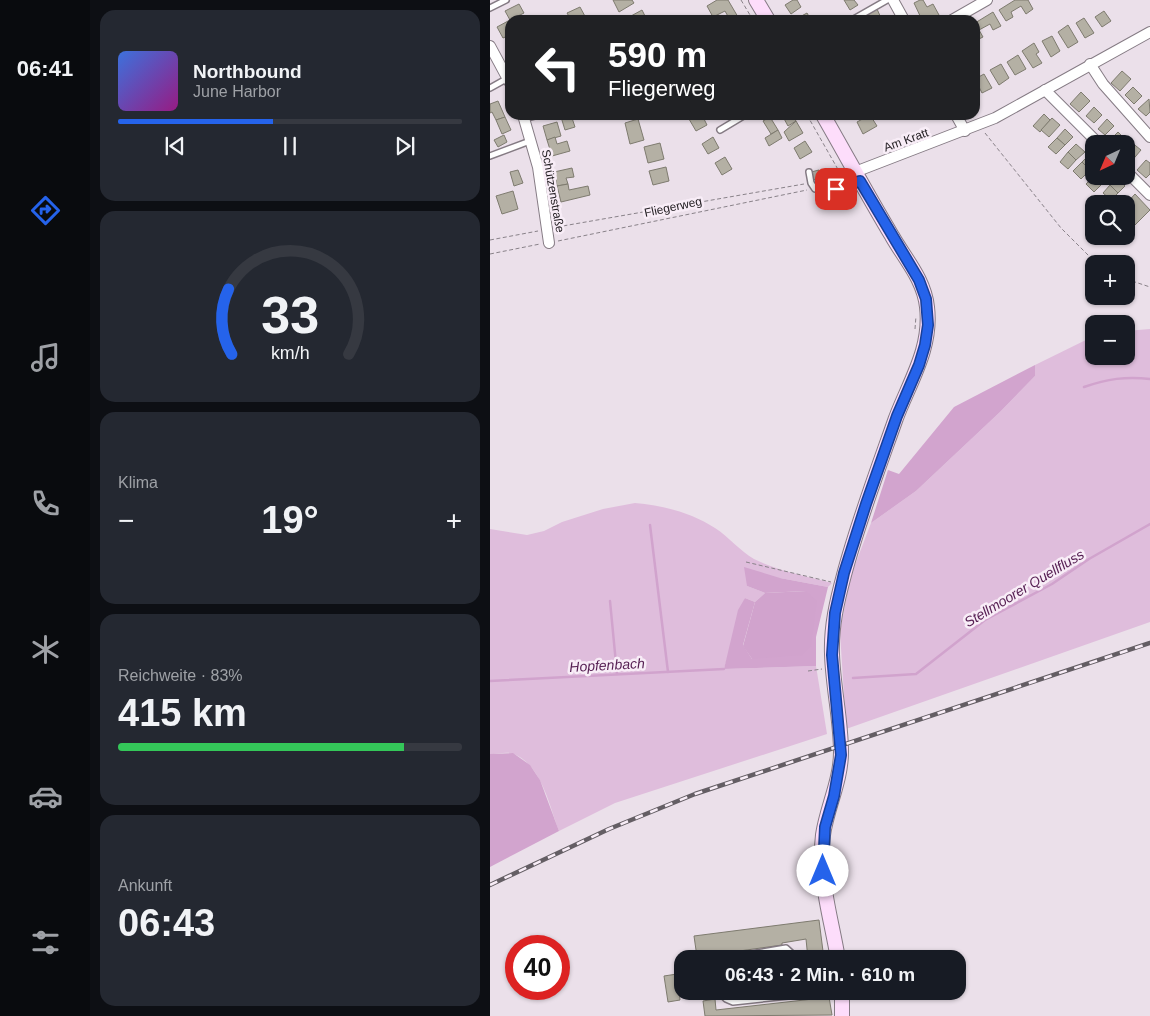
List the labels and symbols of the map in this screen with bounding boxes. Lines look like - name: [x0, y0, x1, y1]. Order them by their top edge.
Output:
- street label: Am Kratt: [882, 125, 931, 155]
- north arrow: [1085, 135, 1135, 185]
- street label: Schützenstraße: [539, 148, 567, 234]
- pin: [815, 168, 857, 210]
- street label: Fliegerweg: [643, 194, 703, 220]
- water label: Stellmoorer Quellfluss: [961, 546, 1087, 630]
- water label: Hopfenbach: [569, 655, 645, 675]
- position arrow: [796, 844, 848, 896]
- speed limit sign: 40: [505, 935, 570, 1000]

